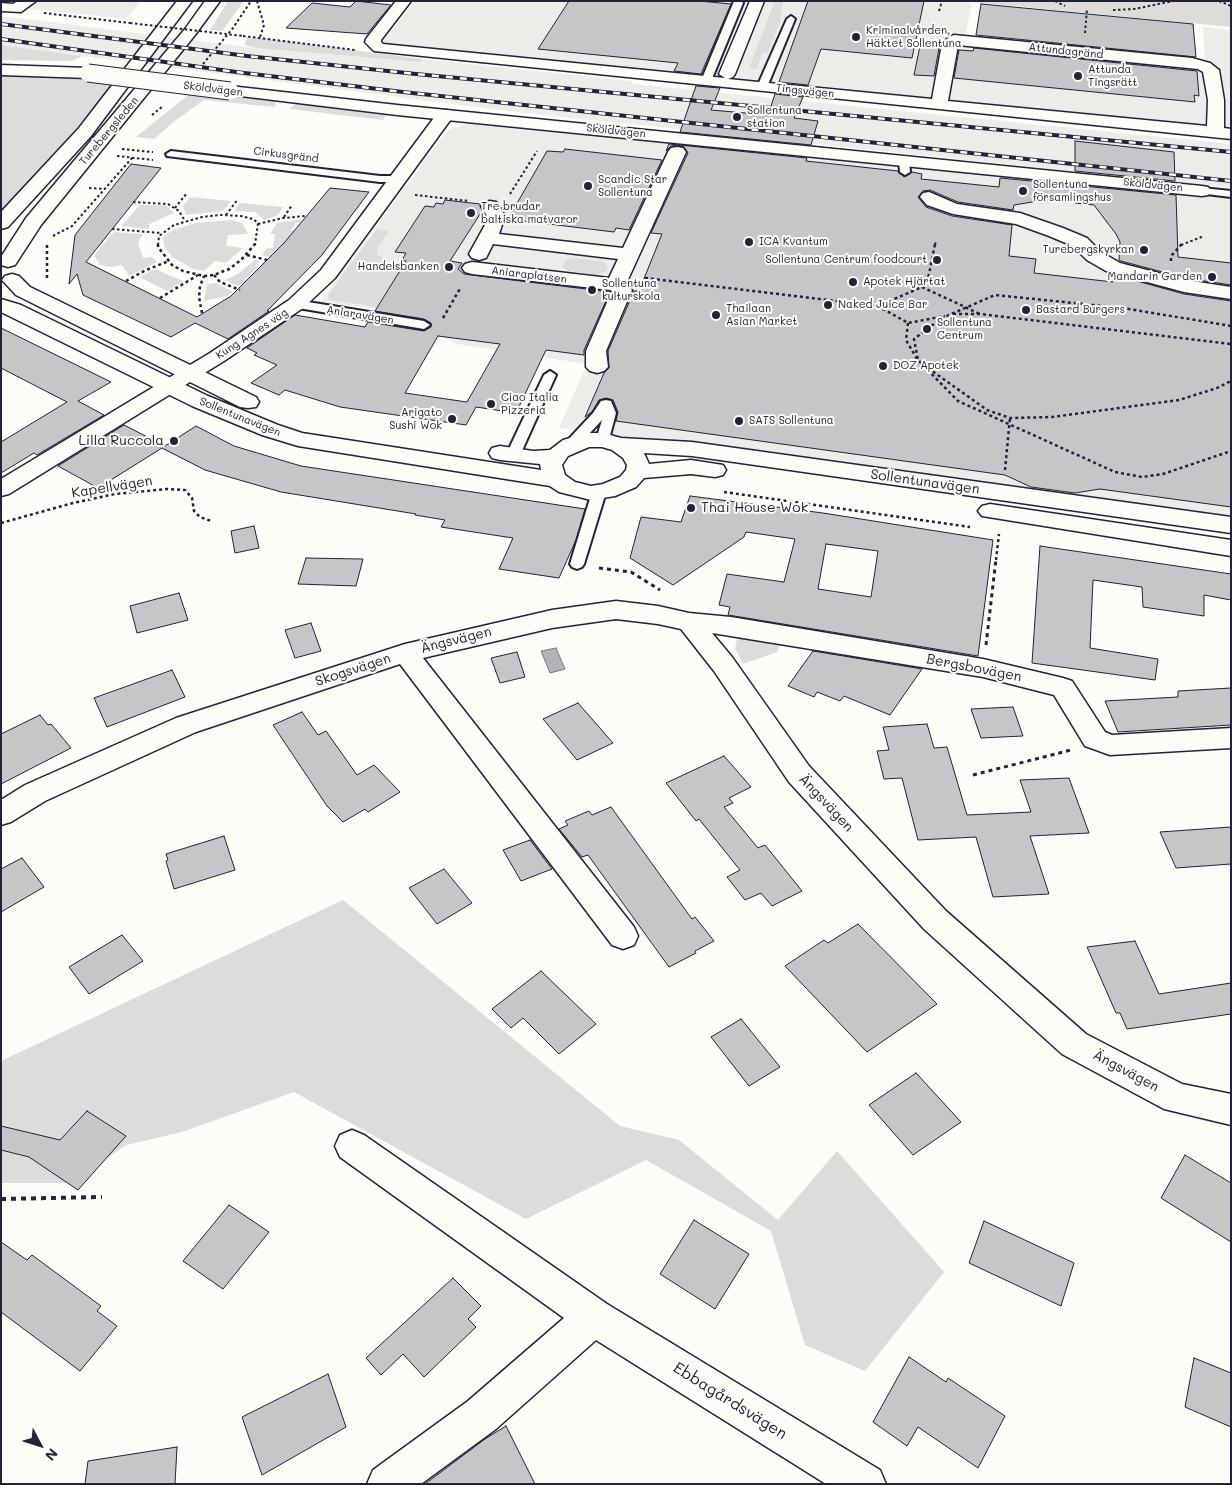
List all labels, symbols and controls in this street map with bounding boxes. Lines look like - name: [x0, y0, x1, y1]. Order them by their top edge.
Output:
- place label: Kriminalvården, Häktet Sollentuna: [866, 24, 961, 50]
- marker: Kriminalvården, Häktet Sollentuna: [850, 31, 862, 43]
- street label: Attundagränd: [1028, 41, 1104, 61]
- place label: Attunda Tingsrätt: [1088, 63, 1137, 89]
- marker: Attunda Tingsrätt: [1072, 70, 1084, 82]
- street label: Sköldvägen: [183, 79, 243, 99]
- street label: Tingsvägen: [775, 81, 835, 101]
- street label: Turebergsleden: [77, 94, 141, 168]
- place label: Sollentuna station: [747, 104, 802, 130]
- marker: Sollentuna station: [731, 111, 743, 123]
- street label: Sköldvägen: [586, 121, 646, 141]
- street label: Cirkusgränd: [253, 144, 319, 166]
- place label: Scandic Star Sollentuna: [598, 173, 667, 199]
- street label: Sköldvägen: [1123, 175, 1183, 195]
- place label: Sollentuna församlingshus: [1033, 178, 1111, 204]
- marker: Scandic Star Sollentuna: [582, 180, 594, 192]
- marker: Sollentuna församlingshus: [1017, 185, 1029, 197]
- place label: Tre brudar baltiska matvaror: [481, 200, 578, 226]
- marker: Tre brudar baltiska matvaror: [465, 207, 477, 219]
- place label: ICA Kvantum: [759, 235, 828, 249]
- marker: ICA Kvantum: [743, 236, 755, 248]
- place label: Turebergskyrkan: [1043, 243, 1134, 257]
- marker: Turebergskyrkan: [1138, 244, 1150, 256]
- place label: Sollentuna Centrum foodcourt: [765, 253, 927, 267]
- marker: Sollentuna Centrum foodcourt: [931, 254, 943, 266]
- place label: Handelsbanken: [358, 260, 439, 274]
- marker: Handelsbanken: [443, 261, 455, 273]
- street label: Aniaraplatsen: [491, 264, 567, 286]
- place label: Mandarin Garden: [1108, 270, 1202, 284]
- marker: Mandarin Garden: [1206, 271, 1218, 283]
- place label: Apotek Hjärtat: [863, 275, 945, 289]
- marker: Apotek Hjärtat: [847, 276, 859, 288]
- place label: Sollentuna kulturskola: [602, 277, 660, 303]
- marker: Sollentuna kulturskola: [586, 284, 598, 296]
- place label: Naked Juice Bar: [838, 298, 928, 312]
- marker: Naked Juice Bar: [822, 299, 834, 311]
- place label: Thailaan Asian Market: [726, 302, 797, 328]
- street label: Aniaravägen: [325, 303, 395, 327]
- place label: Bastard Burgers: [1036, 303, 1125, 317]
- marker: Bastard Burgers: [1020, 304, 1032, 316]
- street label: Kung Agnes väg: [214, 306, 290, 362]
- marker: Thailaan Asian Market: [710, 309, 722, 321]
- place label: Sollentuna Centrum: [937, 316, 992, 342]
- marker: Sollentuna Centrum: [921, 323, 933, 335]
- place label: DOZ Apotek: [893, 359, 959, 373]
- marker: DOZ Apotek: [877, 360, 889, 372]
- place label: Ciao Italia Pizzeria: [501, 391, 559, 417]
- street label: Sollentunavägen: [197, 395, 283, 439]
- marker: Ciao Italia Pizzeria: [485, 398, 497, 410]
- place label: Arigato Sushi Wok: [389, 406, 442, 432]
- marker: Arigato Sushi Wok: [446, 413, 458, 425]
- place label: SATS Sollentuna: [749, 414, 834, 428]
- marker: SATS Sollentuna: [733, 415, 745, 427]
- place label: Lilla Ruccola: [78, 433, 164, 449]
- marker: Lilla Ruccola: [168, 435, 180, 447]
- street label: Sollentunavägen: [869, 466, 981, 498]
- street label: Kapellvägen: [70, 472, 154, 502]
- place label: Thai House Wok: [701, 500, 808, 516]
- marker: Thai House Wok: [685, 502, 697, 514]
- street label: Ängsvägen: [419, 623, 493, 657]
- street label: Skogsvägen: [313, 650, 393, 690]
- street label: Bergsbovägen: [925, 651, 1023, 685]
- street label: Ängsvägen: [795, 771, 857, 835]
- street label: Ängsvägen: [1090, 1047, 1162, 1095]
- street label: Ebbagårdsvägen: [670, 1358, 790, 1444]
- north arrow: [15, 1420, 65, 1470]
- text: N: [41, 1445, 63, 1465]

